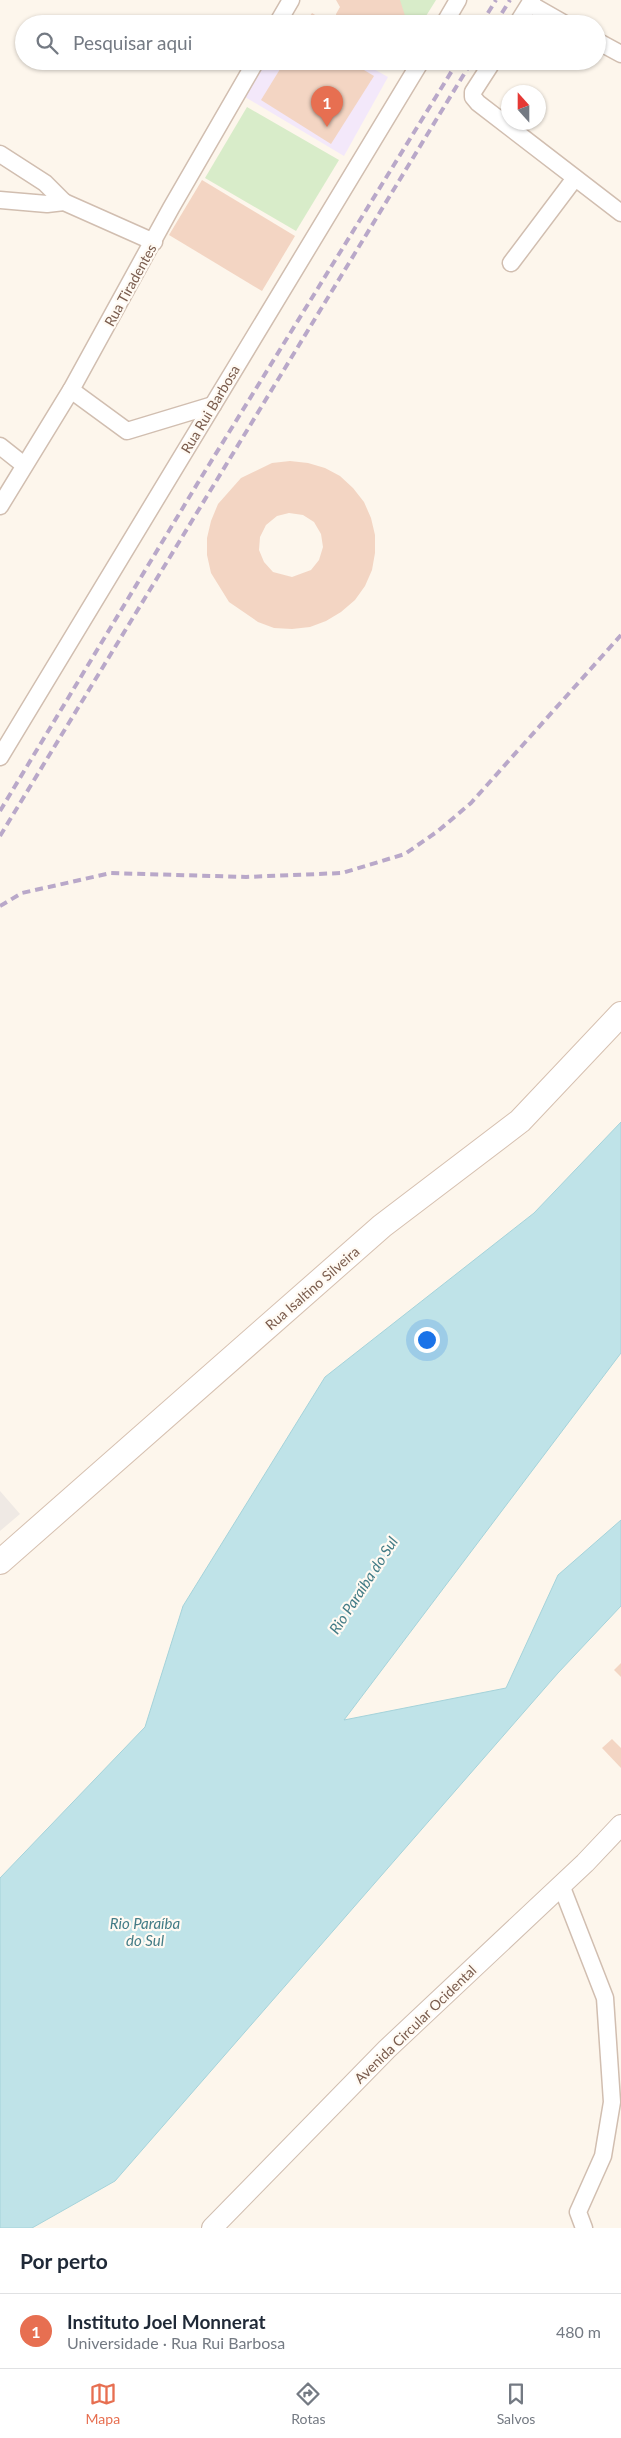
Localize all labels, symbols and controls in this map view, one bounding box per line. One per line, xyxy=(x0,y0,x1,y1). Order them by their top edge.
search box xyxy=(15,15,606,70)
icon: search xyxy=(33,29,61,57)
text: Pesquisar aqui xyxy=(73,31,192,54)
north arrow xyxy=(501,85,546,130)
pin: 1 xyxy=(311,86,343,127)
street label: Rua Tiradentes xyxy=(100,241,160,329)
street label: Rua Rui Barbosa xyxy=(177,362,243,456)
street label: Rua Isaltino Silveira xyxy=(262,1243,362,1333)
your location xyxy=(414,1327,440,1353)
water label: Rio Paraíba do Sul xyxy=(325,1533,401,1637)
water label: Rio Paraíba do Sul xyxy=(110,1914,181,1949)
street label: Avenida Circular Ocidental xyxy=(350,1961,480,2087)
text: Por perto xyxy=(20,2248,108,2273)
text: Instituto Joel Monnerat xyxy=(67,2310,266,2333)
text: 1 xyxy=(31,2322,41,2341)
text: 480 m xyxy=(556,2322,601,2341)
text: Universidade · Rua Rui Barbosa xyxy=(67,2333,285,2352)
tab: Mapa xyxy=(86,2380,120,2427)
tab: Rotas xyxy=(291,2380,325,2427)
tab: Salvos xyxy=(497,2380,535,2427)

